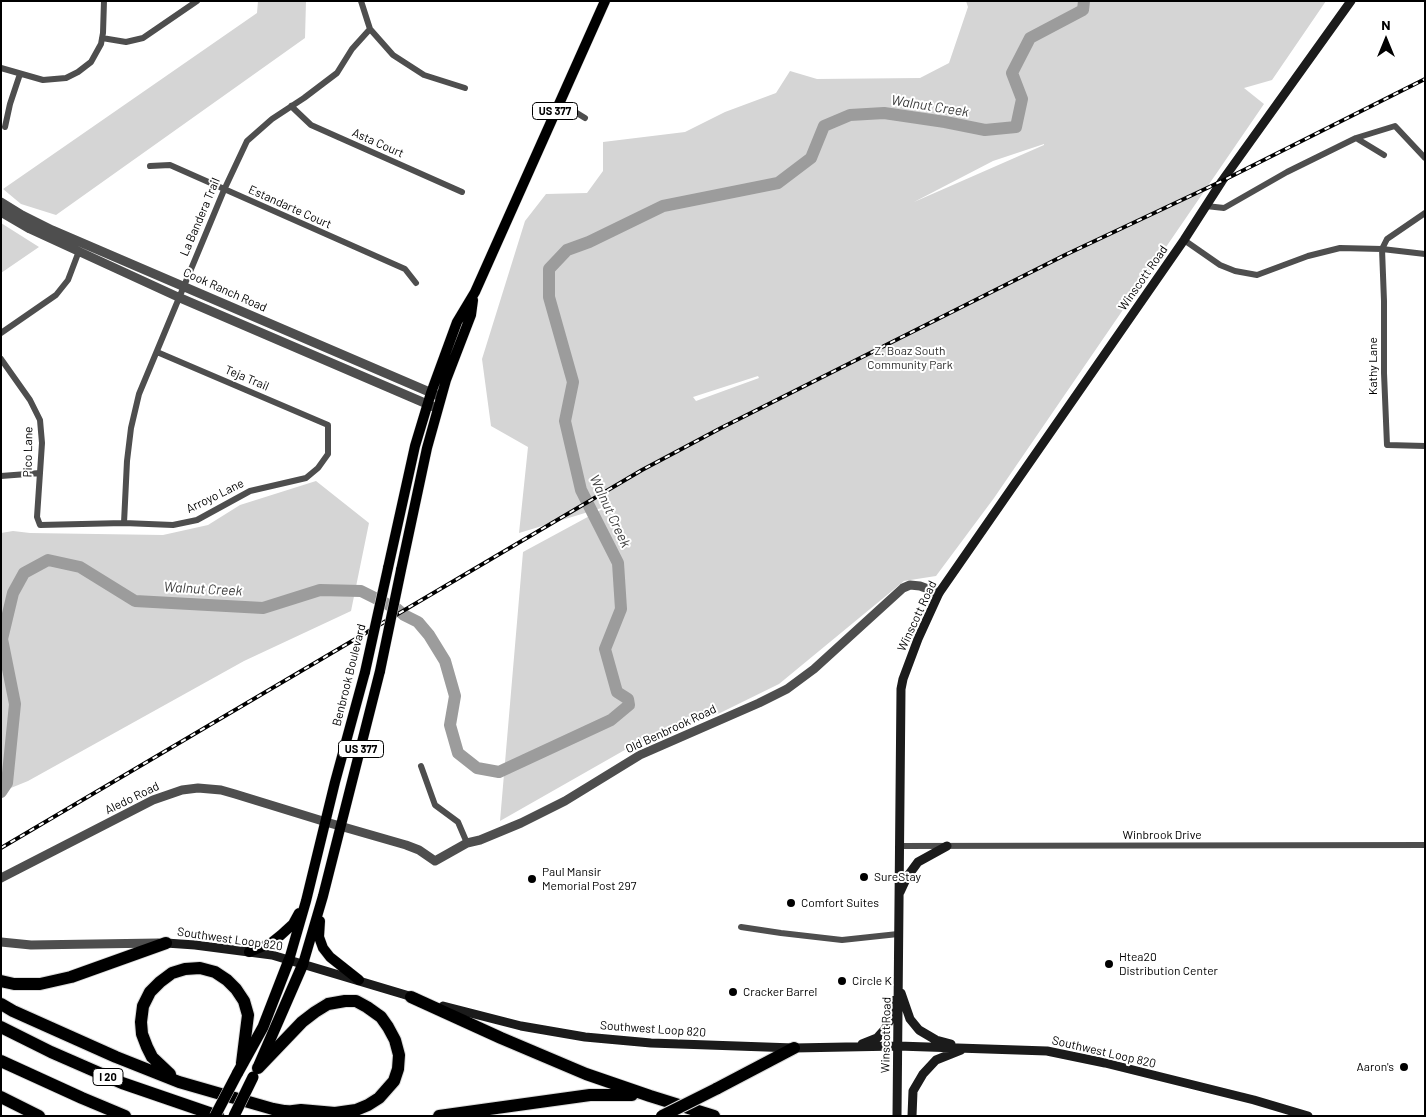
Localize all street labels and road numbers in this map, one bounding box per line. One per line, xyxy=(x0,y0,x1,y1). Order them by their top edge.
road number: US 377 xyxy=(532,102,578,120)
street label: Asta Court xyxy=(350,125,406,161)
street label: La Bandera Trail xyxy=(177,176,223,258)
street label: Estandarte Court xyxy=(246,182,334,232)
street label: Winscott Road xyxy=(1115,243,1171,313)
street label: Cook Ranch Road xyxy=(181,265,269,315)
street label: Kathy Lane xyxy=(1366,337,1380,395)
street label: Teja Trail xyxy=(223,362,271,394)
street label: Pico Lane xyxy=(20,426,36,478)
street label: Arroyo Lane xyxy=(184,476,246,516)
street label: Winscott Road xyxy=(894,578,940,654)
street label: Benbrook Boulevard xyxy=(329,622,369,728)
street label: Old Benbrook Road xyxy=(623,702,719,756)
road number: US 377 xyxy=(338,741,384,758)
street label: Aledo Road xyxy=(103,779,161,817)
street label: Winbrook Drive xyxy=(1122,828,1202,842)
street label: Southwest Loop 820 xyxy=(176,924,284,954)
street label: Winscott Road xyxy=(878,997,894,1073)
street label: Southwest Loop 820 xyxy=(599,1018,707,1040)
street label: Southwest Loop 820 xyxy=(1051,1033,1157,1071)
road number: I 20 xyxy=(93,1068,123,1086)

